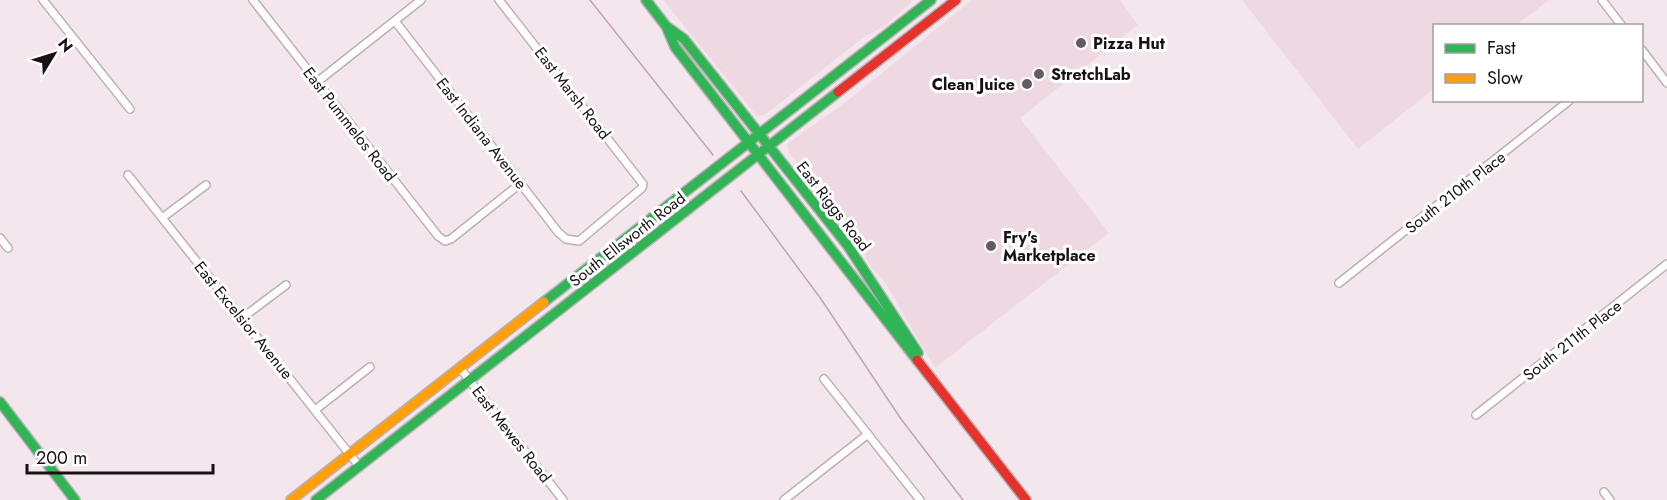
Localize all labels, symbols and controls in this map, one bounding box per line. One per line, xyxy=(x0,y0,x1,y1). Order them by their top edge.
north arrow xyxy=(24,24,84,84)
legend xyxy=(1433,24,1643,102)
place label: Pizza Hut xyxy=(1093,32,1166,55)
text: N xyxy=(52,33,78,57)
text: Fast xyxy=(1487,35,1516,61)
marker: Pizza Hut xyxy=(1074,36,1088,50)
street label: East Marsh Road xyxy=(529,42,616,144)
street label: East Pummelos Road xyxy=(298,62,402,186)
place label: StretchLab xyxy=(1051,63,1131,86)
text: Slow xyxy=(1487,65,1524,91)
marker: StretchLab xyxy=(1032,67,1046,81)
street label: East Indiana Avenue xyxy=(431,73,532,194)
place label: Clean Juice xyxy=(932,73,1015,96)
marker: Clean Juice xyxy=(1020,77,1034,91)
street label: South 210th Place xyxy=(1400,146,1510,239)
street label: East Riggs Road xyxy=(791,156,876,256)
street label: South Ellsworth Road xyxy=(564,187,690,292)
place label: Fry's Marketplace xyxy=(1003,226,1096,267)
marker: Fry's Marketplace xyxy=(984,239,998,253)
street label: East Excelsior Avenue xyxy=(189,256,298,384)
street label: South 211th Place xyxy=(1518,295,1626,386)
street label: East Mewes Road xyxy=(466,381,557,488)
scale bar xyxy=(27,437,213,475)
text: 200 m xyxy=(36,445,87,471)

